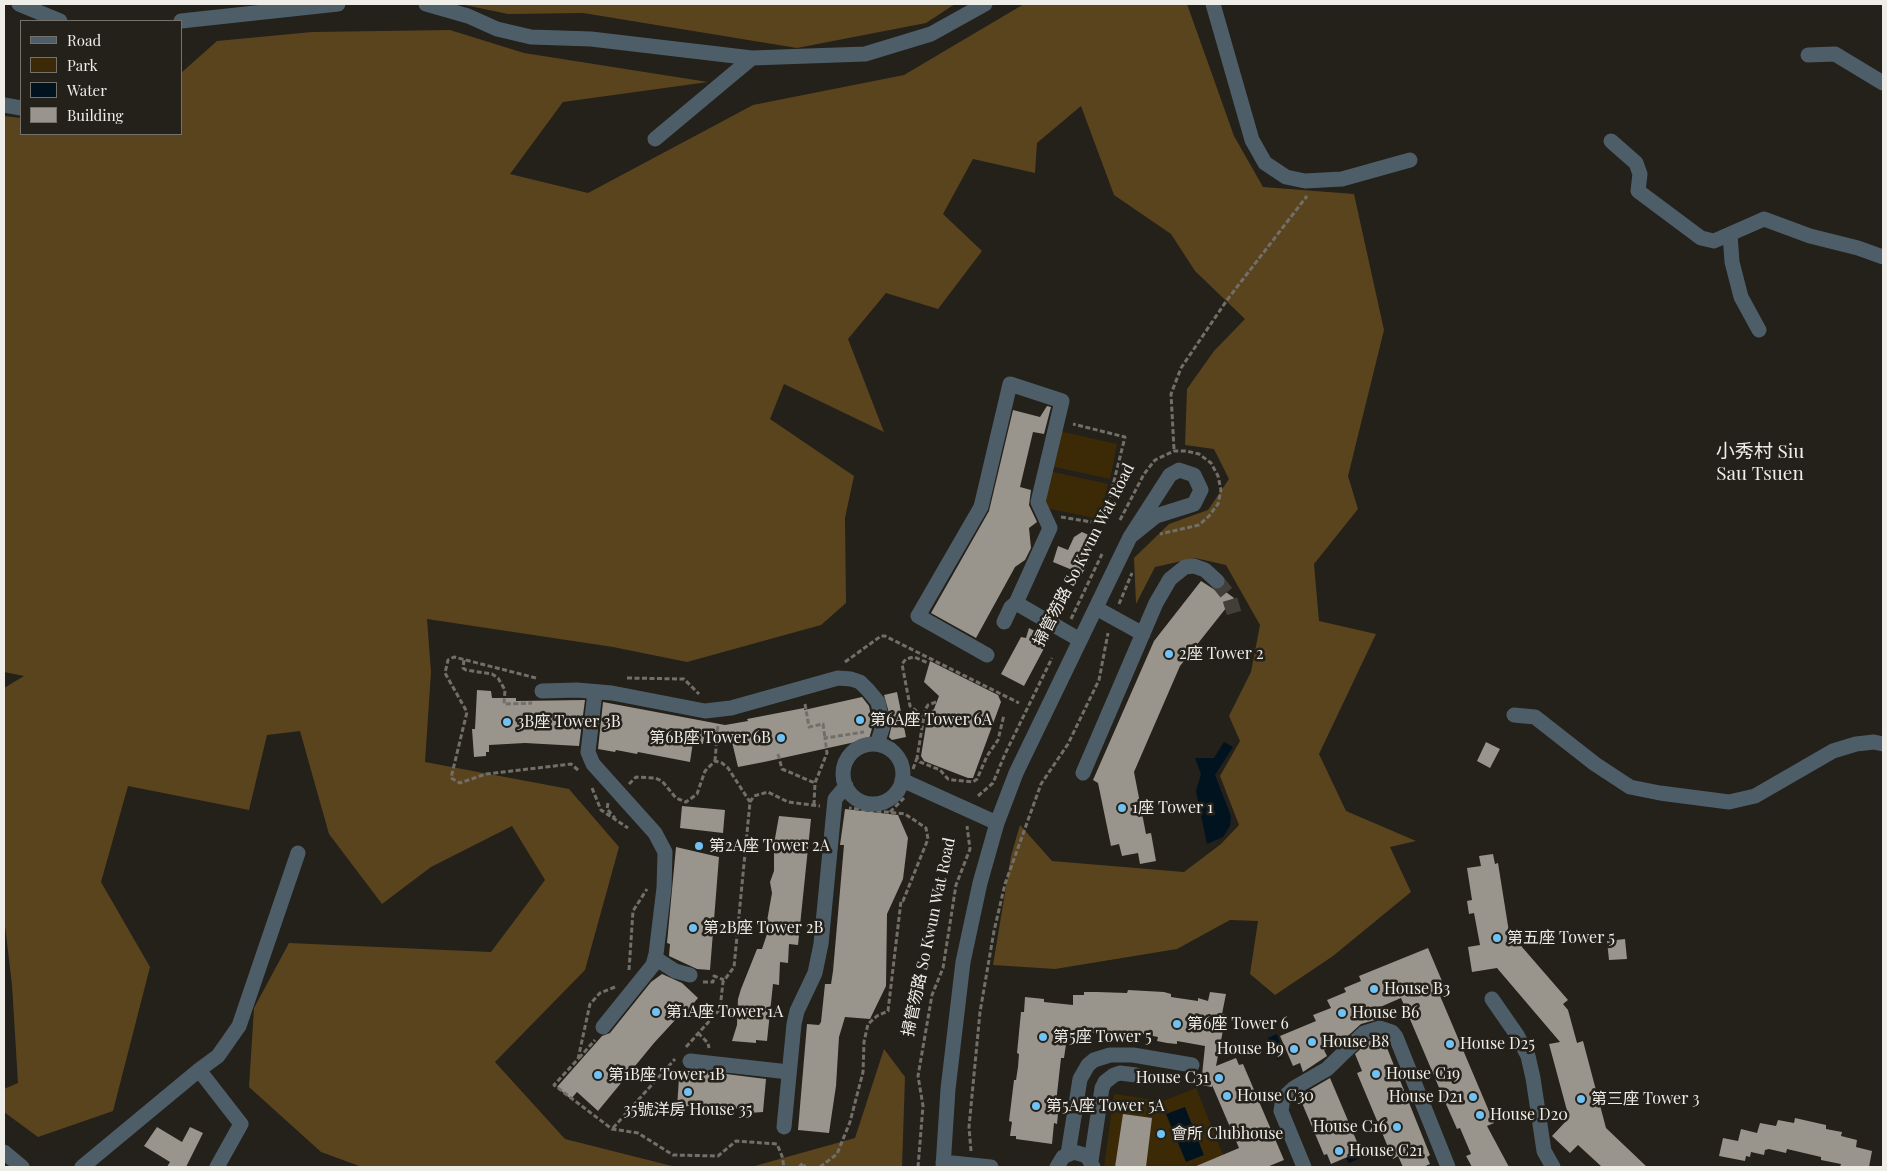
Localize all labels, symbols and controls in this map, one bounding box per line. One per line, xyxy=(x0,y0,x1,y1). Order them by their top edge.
legend xyxy=(20,20,182,135)
text: Road xyxy=(67,30,101,50)
text: Park xyxy=(67,55,98,75)
text: Water xyxy=(67,80,107,100)
text: Building xyxy=(67,105,123,125)
district label: 小秀村 Siu Sau Tsuen xyxy=(1711,441,1809,485)
street label: 掃管笏路 So Kwun Wat Road xyxy=(1029,460,1139,650)
place label: 2座 Tower 2 xyxy=(1179,644,1264,664)
marker: 2座 Tower 2 xyxy=(1163,648,1175,660)
place label: 第6A座 Tower 6A xyxy=(870,710,992,730)
place label: 3B座 Tower 3B xyxy=(517,712,621,732)
marker: 第6A座 Tower 6A xyxy=(854,714,866,726)
marker: 3B座 Tower 3B xyxy=(501,716,513,728)
place label: 第6B座 Tower 6B xyxy=(649,728,771,748)
marker: 第6B座 Tower 6B xyxy=(775,732,787,744)
place label: 1座 Tower 1 xyxy=(1132,798,1213,818)
marker: 1座 Tower 1 xyxy=(1116,802,1128,814)
place label: 第2A座 Tower 2A xyxy=(709,836,830,856)
street label: 掃管笏路 So Kwun Wat Road xyxy=(899,836,959,1038)
marker: 第2A座 Tower 2A xyxy=(693,840,705,852)
place label: 第2B座 Tower 2B xyxy=(703,918,824,938)
marker: 第2B座 Tower 2B xyxy=(687,922,699,934)
place label: 第五座 Tower 5 xyxy=(1507,928,1615,948)
marker: 第五座 Tower 5 xyxy=(1491,932,1503,944)
place label: House B3 xyxy=(1384,979,1450,999)
marker: House B3 xyxy=(1368,983,1380,995)
place label: 第1A座 Tower 1A xyxy=(666,1002,783,1022)
place label: House B6 xyxy=(1352,1003,1419,1023)
marker: 第1A座 Tower 1A xyxy=(650,1006,662,1018)
marker: House B6 xyxy=(1336,1007,1348,1019)
place label: 第6座 Tower 6 xyxy=(1187,1014,1289,1034)
marker: 第6座 Tower 6 xyxy=(1171,1018,1183,1030)
place label: 第5座 Tower 5 xyxy=(1053,1027,1152,1047)
marker: 第5座 Tower 5 xyxy=(1037,1031,1049,1043)
place label: House B8 xyxy=(1322,1032,1389,1052)
place label: House D25 xyxy=(1460,1034,1535,1054)
marker: House B8 xyxy=(1306,1036,1318,1048)
marker: House D25 xyxy=(1444,1038,1456,1050)
place label: House B9 xyxy=(1217,1039,1284,1059)
marker: House B9 xyxy=(1288,1043,1300,1055)
place label: House C19 xyxy=(1386,1064,1460,1084)
place label: 第1B座 Tower 1B xyxy=(608,1065,725,1085)
place label: House C31 xyxy=(1136,1068,1209,1088)
marker: House C19 xyxy=(1370,1068,1382,1080)
marker: 第1B座 Tower 1B xyxy=(592,1069,604,1081)
marker: House C31 xyxy=(1213,1072,1225,1084)
marker: 35號洋房 House 35 xyxy=(682,1086,694,1098)
place label: House C30 xyxy=(1237,1086,1314,1106)
place label: House D21 xyxy=(1389,1087,1463,1107)
place label: 第三座 Tower 3 xyxy=(1591,1089,1699,1109)
marker: House C30 xyxy=(1221,1090,1233,1102)
marker: House D21 xyxy=(1467,1091,1479,1103)
marker: 第三座 Tower 3 xyxy=(1575,1093,1587,1105)
place label: 第5A座 Tower 5A xyxy=(1046,1096,1165,1116)
place label: 35號洋房 House 35 xyxy=(624,1100,752,1120)
marker: 第5A座 Tower 5A xyxy=(1030,1100,1042,1112)
place label: House D20 xyxy=(1490,1105,1568,1125)
marker: House D20 xyxy=(1474,1109,1486,1121)
place label: House C16 xyxy=(1313,1117,1387,1137)
marker: House C16 xyxy=(1391,1121,1403,1133)
place label: 會所 Clubhouse xyxy=(1171,1124,1283,1144)
marker: 會所 Clubhouse xyxy=(1155,1128,1167,1140)
place label: House C21 xyxy=(1349,1141,1423,1161)
marker: House C21 xyxy=(1333,1145,1345,1157)

